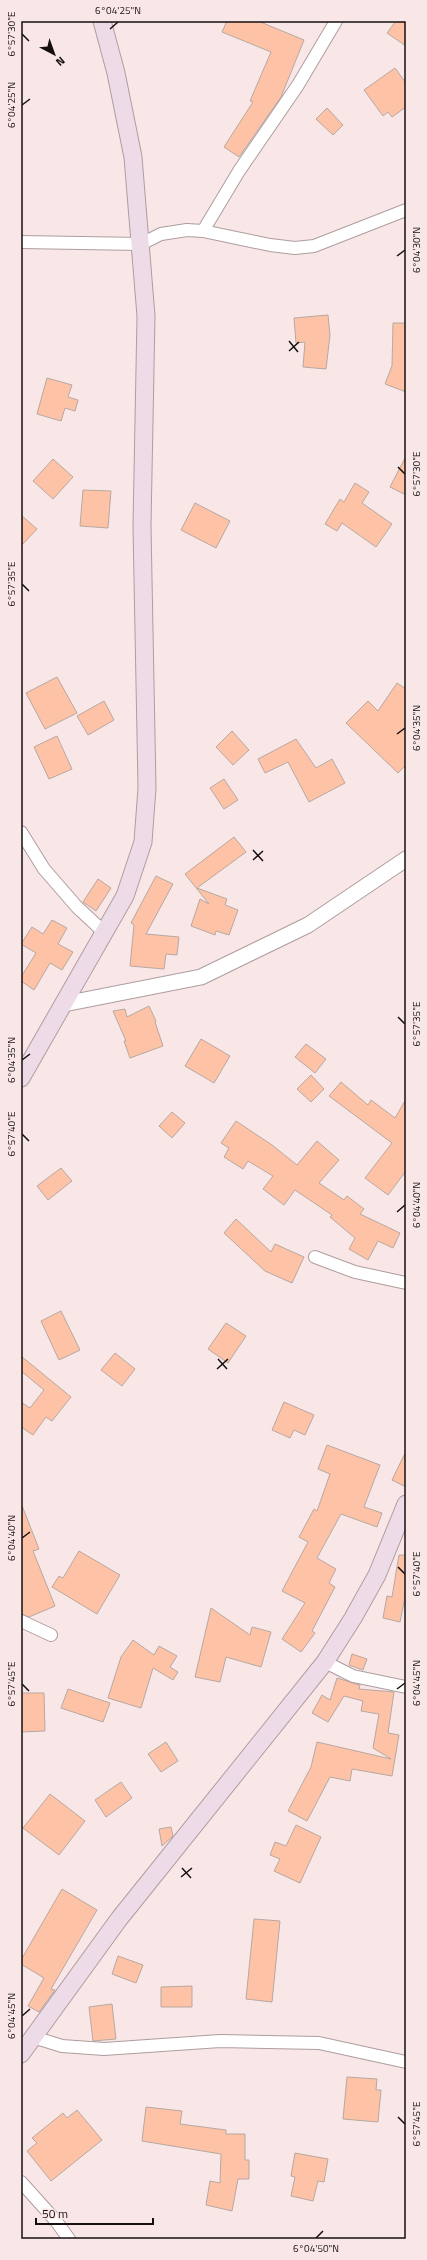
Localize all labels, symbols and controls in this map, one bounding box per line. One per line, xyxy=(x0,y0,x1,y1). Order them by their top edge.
text: 6°04'25"N xyxy=(95,3,141,18)
text: 6°57'30"E xyxy=(4,11,19,56)
north arrow xyxy=(34,34,74,74)
text: N xyxy=(52,53,69,70)
text: 6°04'25"N xyxy=(4,82,19,128)
text: 6°04'30"N xyxy=(409,227,424,273)
text: 6°57'30"E xyxy=(409,451,424,496)
text: 6°57'35"E xyxy=(4,561,19,606)
text: 6°04'35"N xyxy=(409,705,424,751)
text: 6°57'35"E xyxy=(409,1001,424,1046)
text: 6°04'35"N xyxy=(4,1037,19,1083)
text: 6°57'40"E xyxy=(4,1111,19,1156)
text: 6°04'40"N xyxy=(409,1182,424,1228)
text: 6°04'40"N xyxy=(4,1515,19,1561)
text: 6°57'40"E xyxy=(409,1551,424,1596)
text: 6°04'45"N xyxy=(409,1660,424,1706)
text: 6°57'45"E xyxy=(4,1661,19,1706)
text: 6°04'45"N xyxy=(4,1993,19,2039)
text: 6°57'45"E xyxy=(409,2101,424,2146)
scale bar xyxy=(36,2200,153,2226)
text: 50 m xyxy=(42,2204,68,2223)
text: 6°04'50"N xyxy=(293,2241,339,2256)

